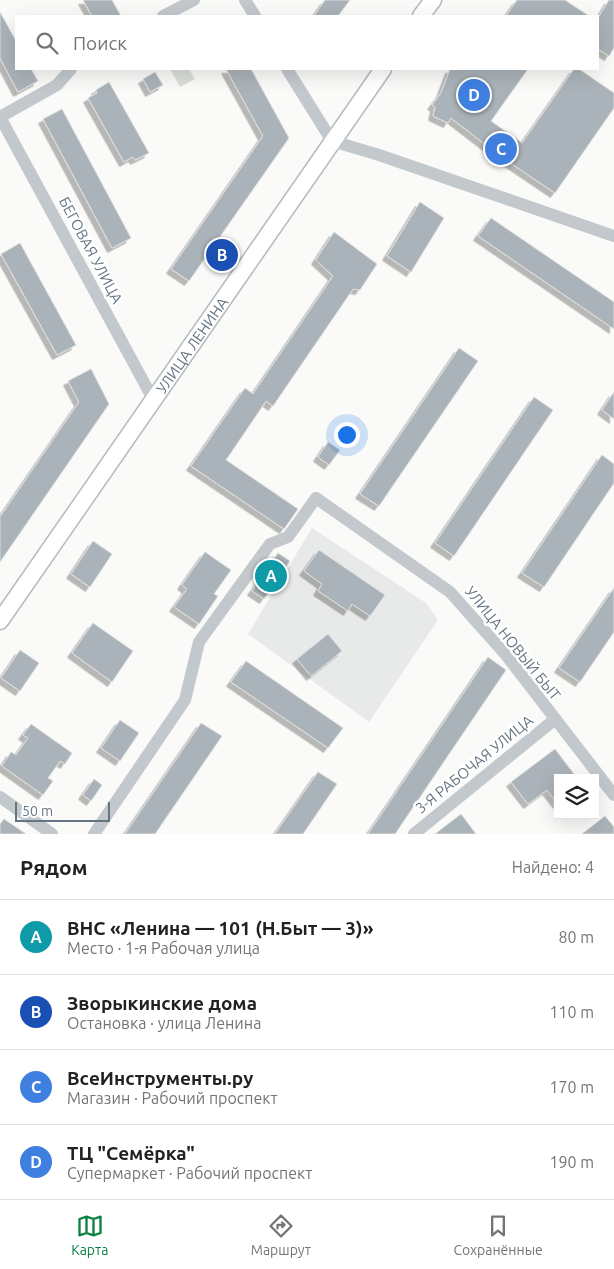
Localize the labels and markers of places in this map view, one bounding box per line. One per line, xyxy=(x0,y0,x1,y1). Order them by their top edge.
pin: D xyxy=(458,76,490,114)
pin: C xyxy=(485,130,517,168)
pin: B xyxy=(206,236,238,274)
pin: A xyxy=(255,557,287,595)

